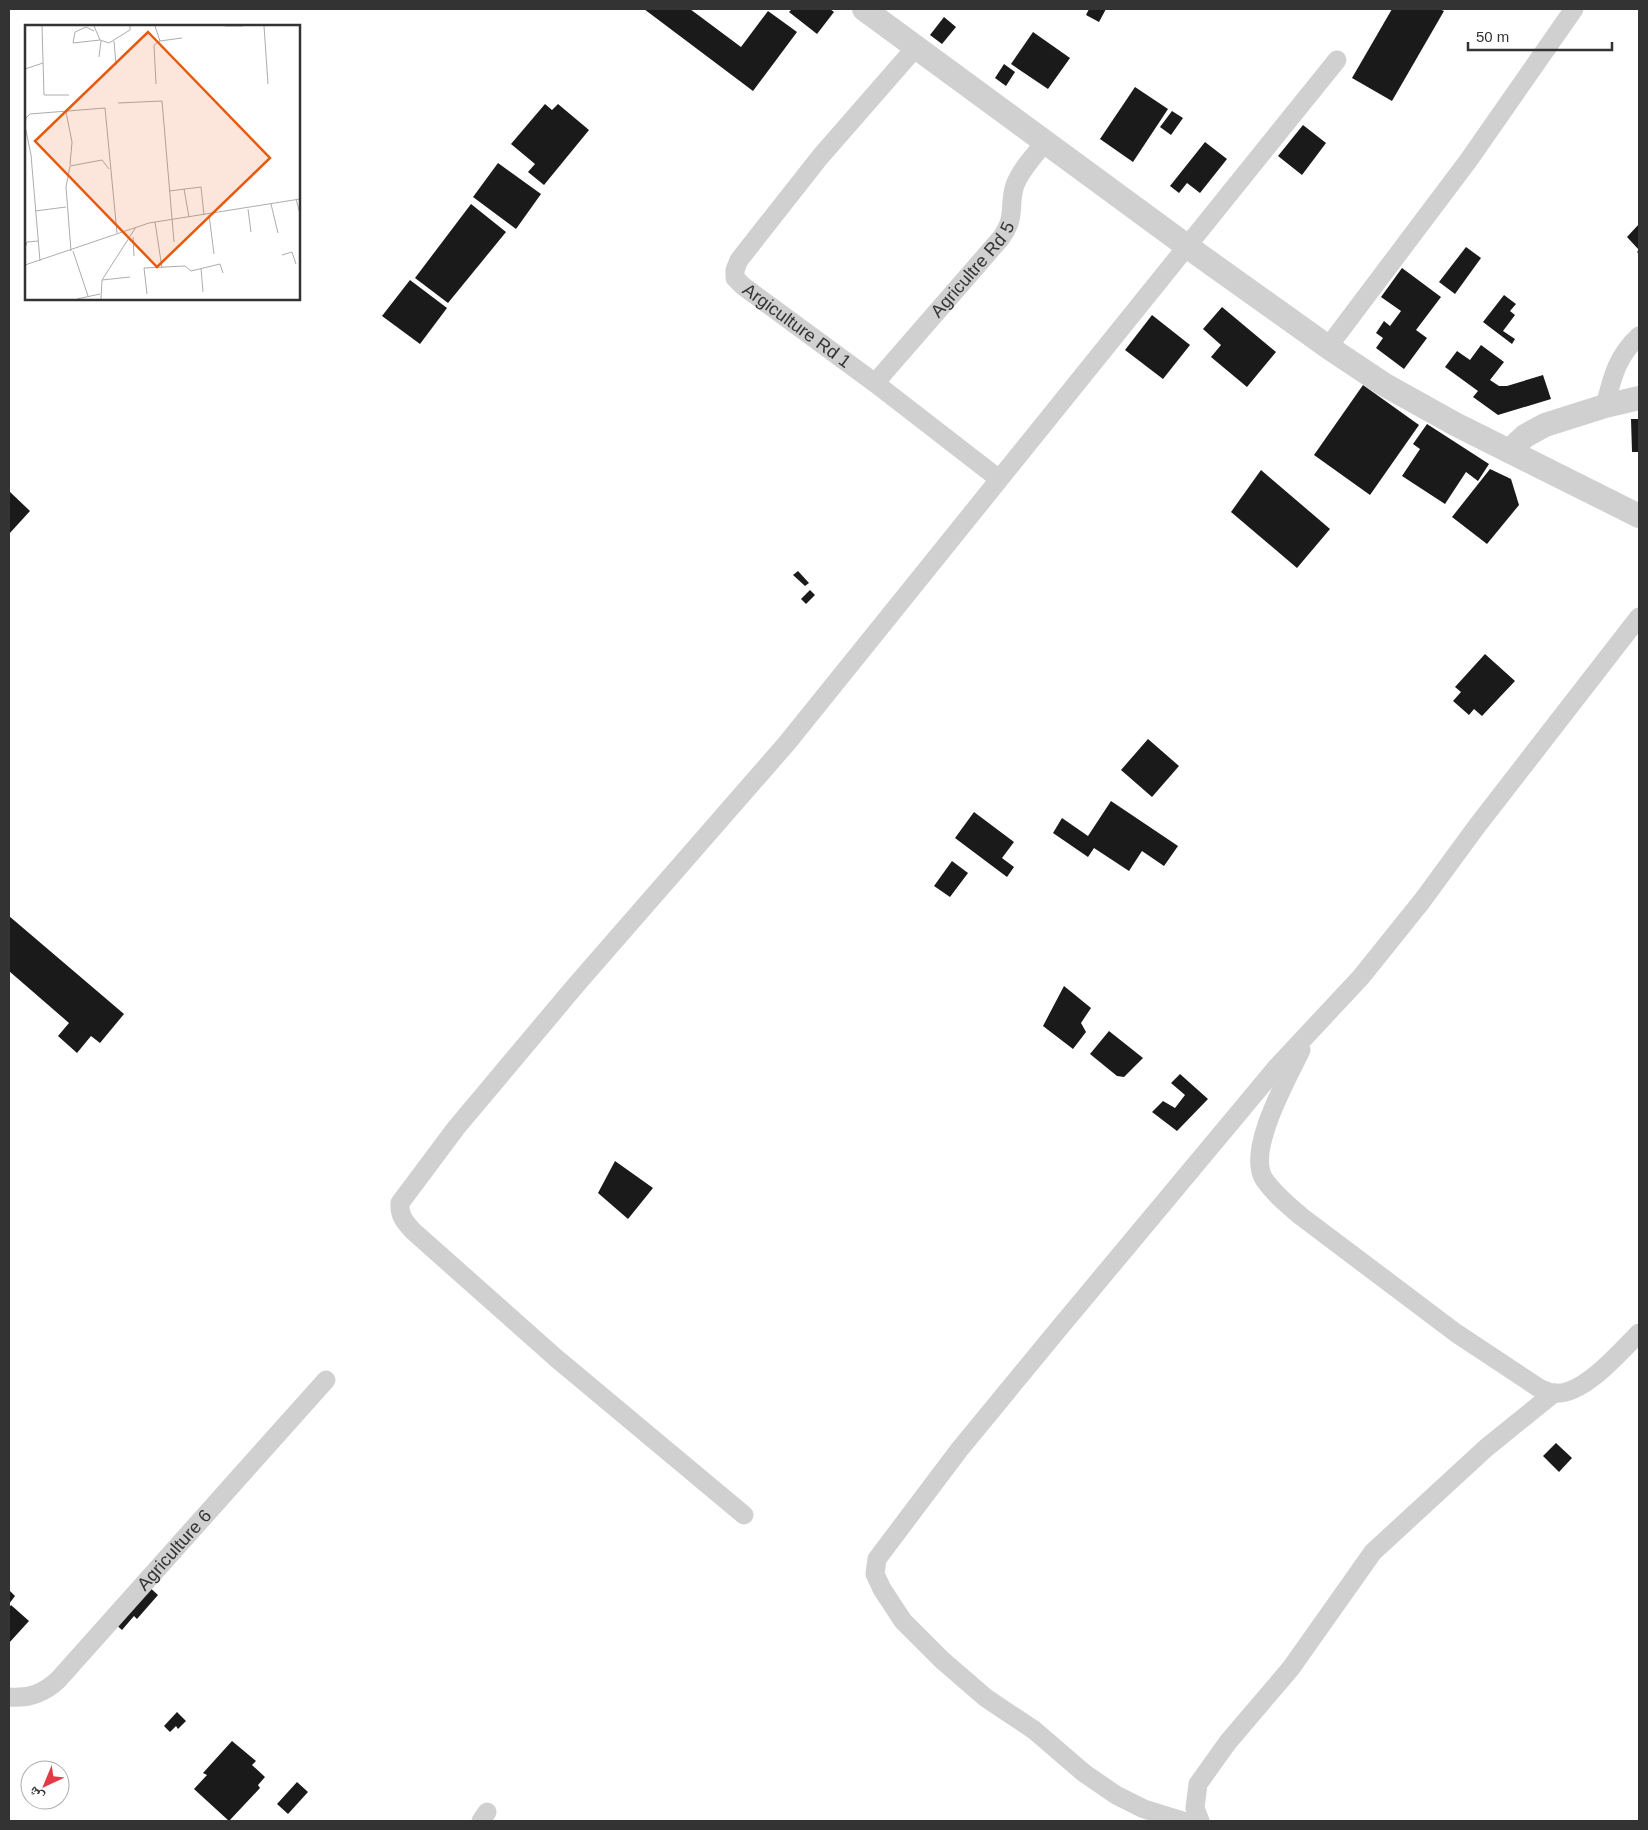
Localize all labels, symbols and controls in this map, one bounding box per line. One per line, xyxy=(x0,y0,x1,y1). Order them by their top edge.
scale bar xyxy=(1468,20,1612,52)
inset map xyxy=(25,25,300,300)
text: 50 m xyxy=(1476,28,1509,45)
street label: Agricultre Rd 5 xyxy=(927,218,1019,321)
street label: Argiculture Rd 1 xyxy=(739,279,855,372)
street label: Agriculture 6 xyxy=(133,1506,215,1594)
north arrow xyxy=(20,1760,70,1810)
text: ش xyxy=(25,1783,48,1805)

